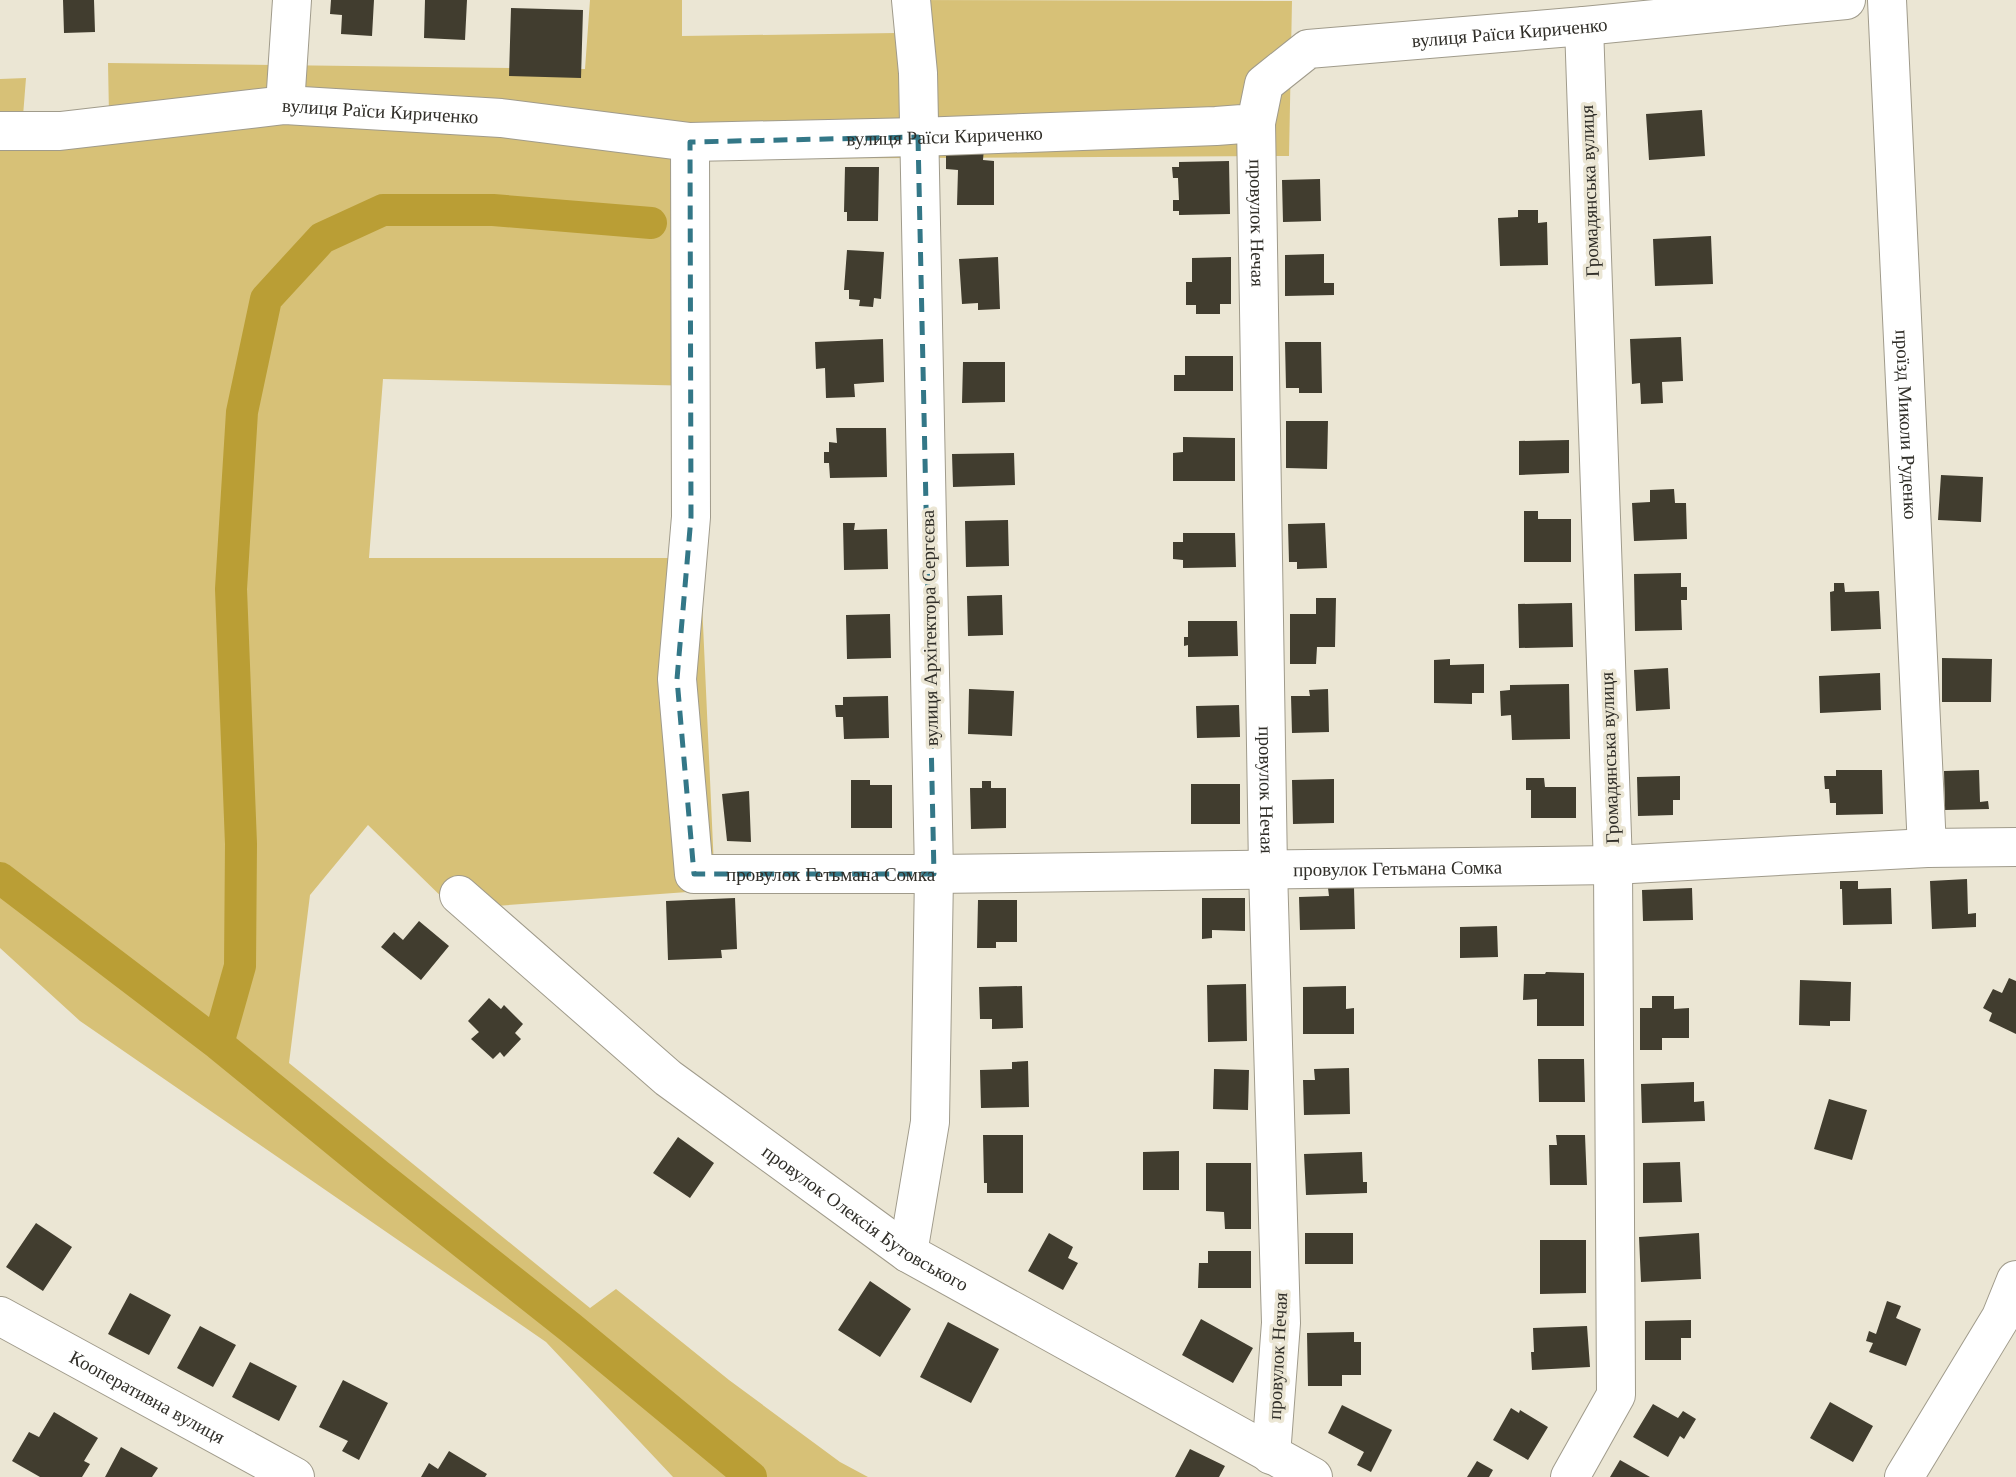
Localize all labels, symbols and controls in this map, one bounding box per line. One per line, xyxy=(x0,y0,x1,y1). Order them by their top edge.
street label: вулиця Раїси Кириченко xyxy=(1411,14,1608,51)
street label: вулиця Раїси Кириченко xyxy=(282,95,479,128)
street label: Громадянська вулиця xyxy=(1576,104,1603,277)
street label: вулиця Раїси Кириченко xyxy=(846,122,1043,150)
street label: провулок Нечая xyxy=(1246,159,1269,287)
street label: проїзд Миколи Руденко xyxy=(1892,329,1921,520)
street label: вулиця Архітектора Сергєєва xyxy=(917,509,942,746)
street label: Громадянська вулиця xyxy=(1596,671,1623,844)
street label: провулок Нечая xyxy=(1255,726,1278,854)
street label: провулок Гетьмана Сомка xyxy=(1293,856,1503,880)
street label: провулок Гетьмана Сомка xyxy=(726,864,936,885)
street label: провулок Олексія Бутовського xyxy=(758,1140,972,1295)
street label: провулок Нечая xyxy=(1264,1292,1291,1420)
street label: Кооперативна вулиця xyxy=(66,1346,228,1448)

